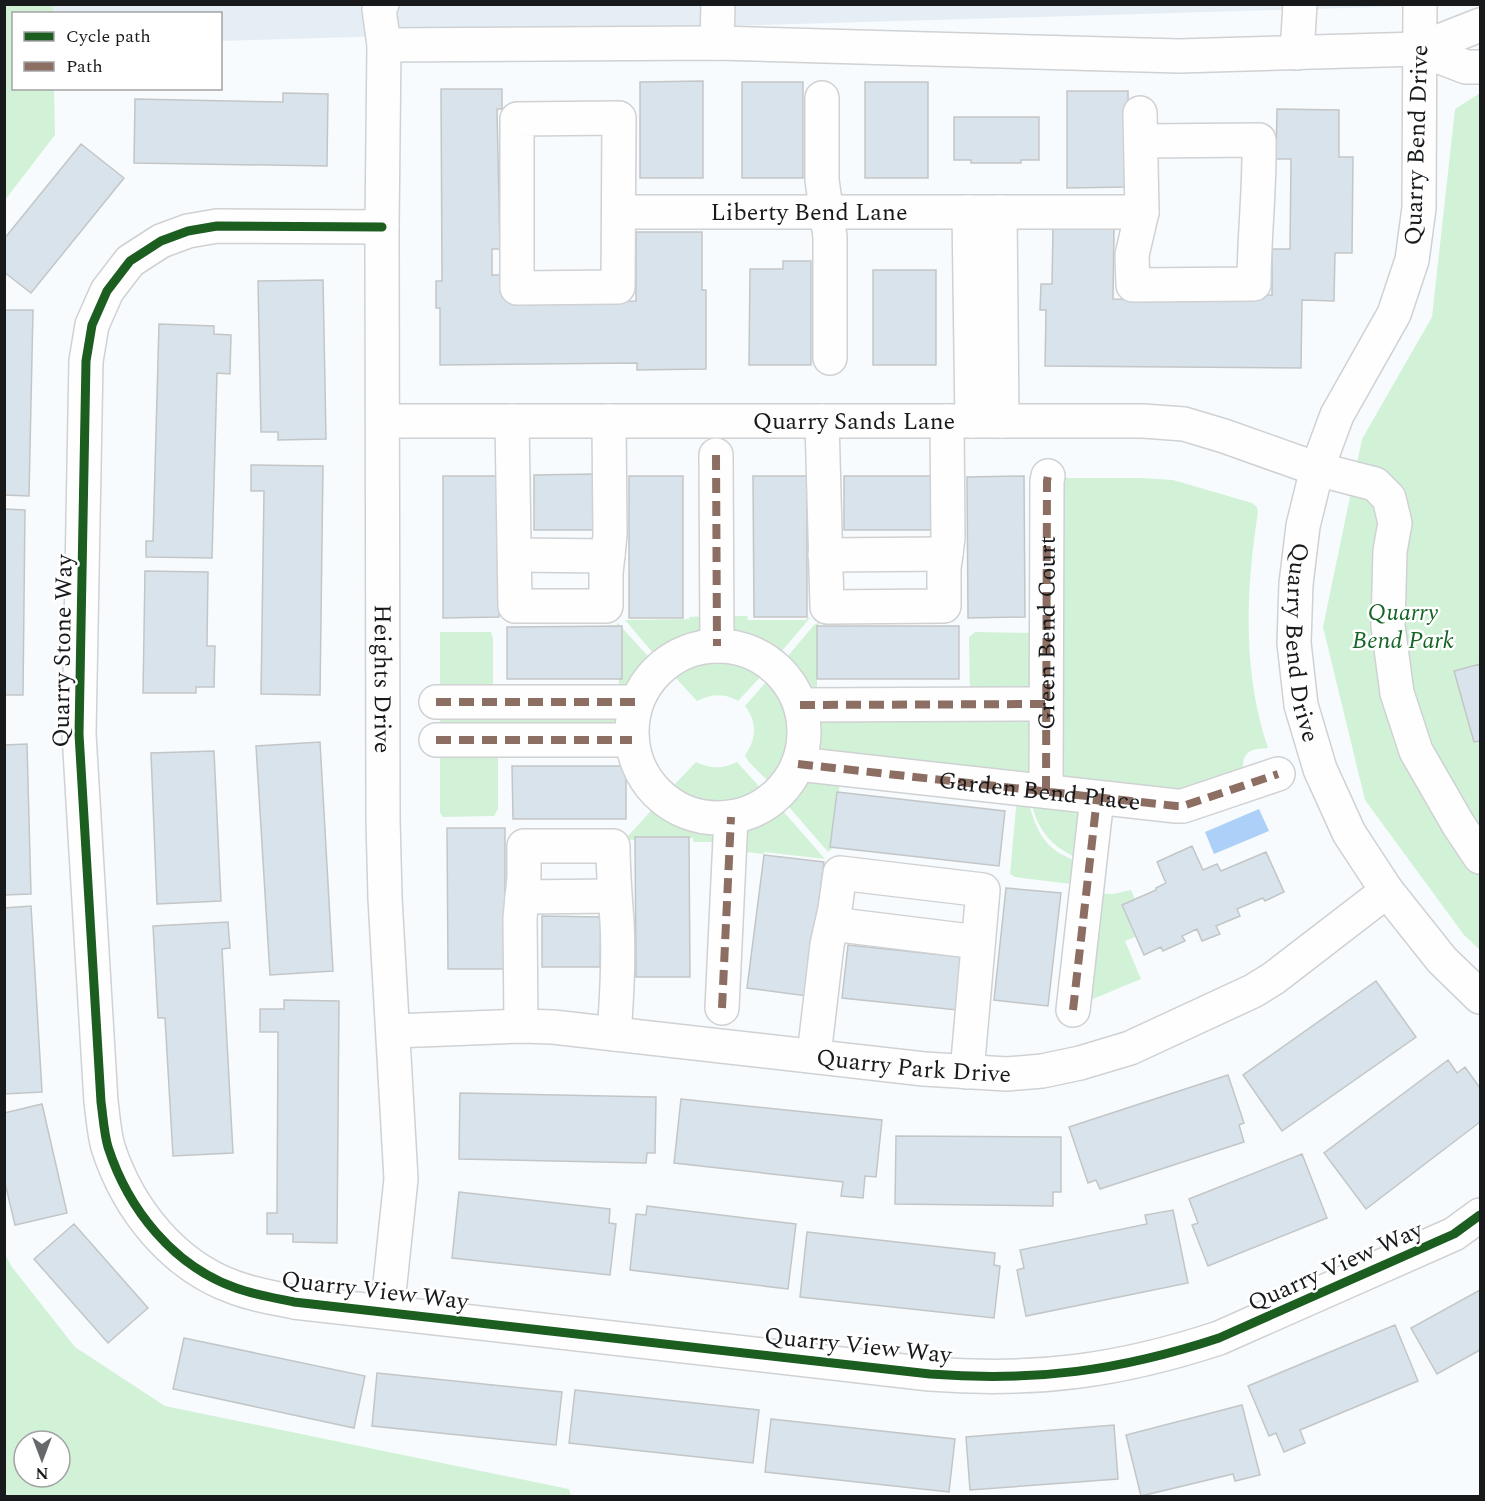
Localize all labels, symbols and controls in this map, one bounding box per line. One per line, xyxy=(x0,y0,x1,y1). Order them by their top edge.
legend xyxy=(12,12,222,90)
text: Cycle path xyxy=(66,23,151,50)
street label: Quarry Bend Drive xyxy=(1396,44,1438,246)
text: Path xyxy=(66,53,103,80)
street label: Liberty Bend Lane xyxy=(710,195,908,231)
street label: Quarry Sands Lane xyxy=(753,404,955,440)
street label: Green Bend Court xyxy=(1029,536,1066,730)
street label: Quarry Bend Drive xyxy=(1275,540,1328,747)
street label: Quarry Stone Way xyxy=(43,553,83,748)
park label: Quarry Bend Park xyxy=(1352,595,1454,659)
street label: Heights Drive xyxy=(364,604,400,753)
street label: Garden Bend Place xyxy=(937,763,1142,821)
street label: Quarry Park Drive xyxy=(814,1040,1012,1093)
street label: Quarry View Way xyxy=(1242,1212,1430,1322)
street label: Quarry View Way xyxy=(279,1262,472,1321)
street label: Quarry View Way xyxy=(762,1318,955,1374)
north arrow xyxy=(12,1429,72,1489)
text: N xyxy=(35,1461,49,1485)

